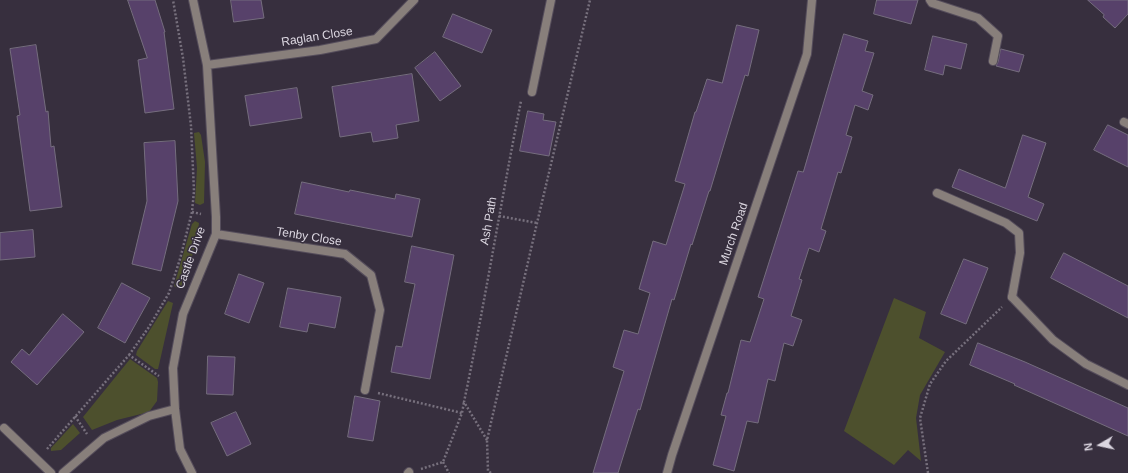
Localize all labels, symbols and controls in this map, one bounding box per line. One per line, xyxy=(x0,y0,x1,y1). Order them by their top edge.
street label: Raglan Close xyxy=(280,24,354,50)
street label: Ash Path xyxy=(478,196,500,246)
street label: Murch Road xyxy=(717,201,751,267)
street label: Castle Drive xyxy=(173,225,209,291)
street label: Tenby Close xyxy=(275,225,343,249)
north arrow xyxy=(1080,425,1120,465)
text: N xyxy=(1082,442,1095,452)

